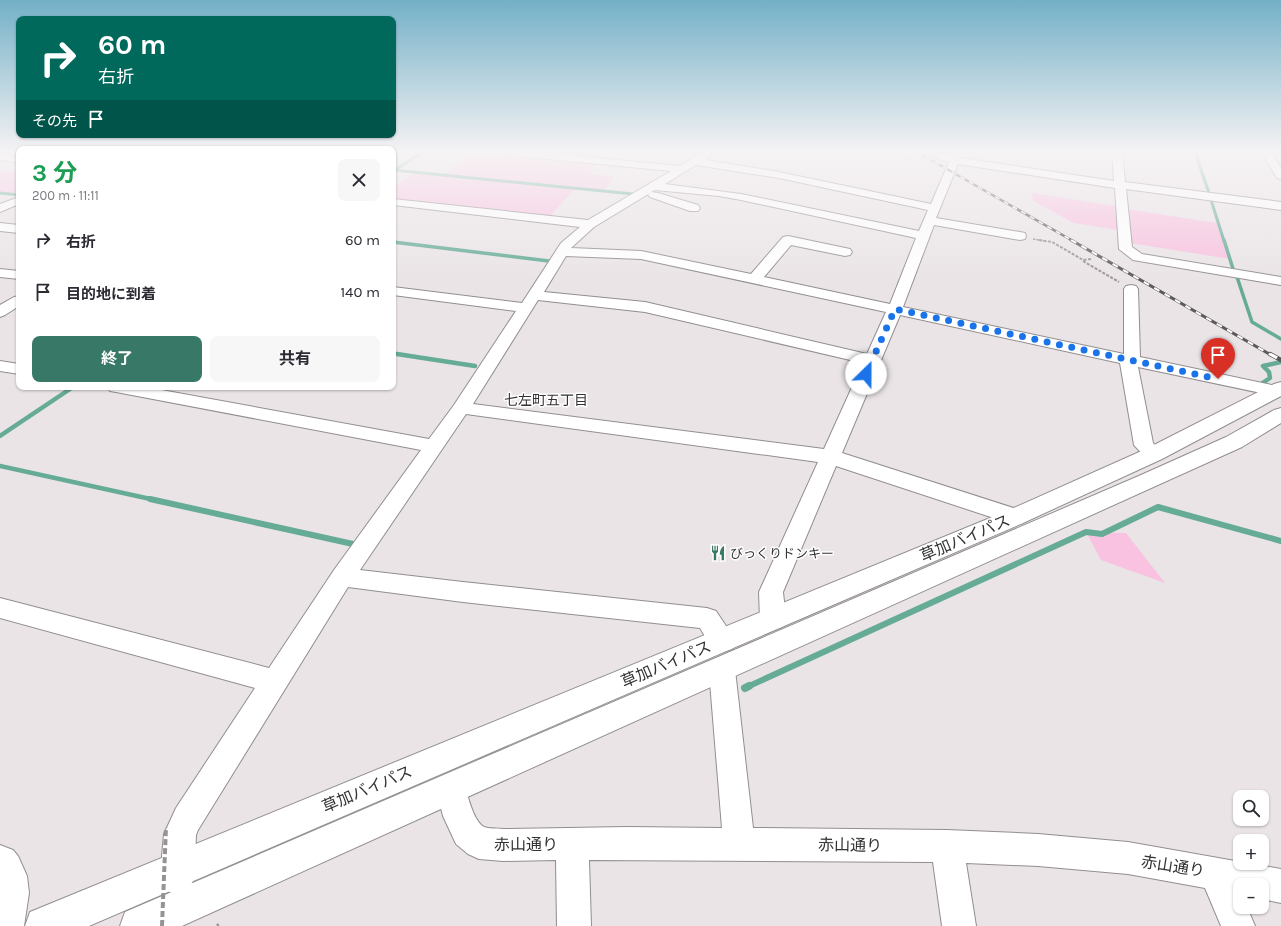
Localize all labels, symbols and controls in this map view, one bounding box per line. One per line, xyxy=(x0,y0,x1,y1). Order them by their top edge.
text: 60 m xyxy=(98,28,166,61)
icon: right xyxy=(32,32,84,84)
text: 右折 xyxy=(98,66,134,88)
icon: arrive xyxy=(85,108,107,130)
text: その先 xyxy=(32,112,77,130)
text: 3 分 xyxy=(32,159,77,187)
button: close xyxy=(338,159,380,201)
text: 200 m · 11:11 xyxy=(32,188,99,203)
icon: right xyxy=(32,229,54,251)
text: 60 m xyxy=(345,231,380,249)
text: 右折 xyxy=(66,233,96,251)
icon: arrive xyxy=(32,281,54,303)
text: 140 m xyxy=(340,283,380,301)
text: 目的地に到着 xyxy=(66,285,156,303)
button: 終了 xyxy=(32,336,202,382)
button: 共有 xyxy=(210,336,380,382)
pin xyxy=(1201,338,1235,379)
icon: arrive xyxy=(1207,344,1229,366)
position arrow xyxy=(845,353,887,395)
district label: 七左町五丁目 xyxy=(504,392,588,409)
street label: 草加バイパス xyxy=(917,511,1013,565)
restaurant icon: びっくりドンキー xyxy=(709,544,727,562)
place label: びっくりドンキー xyxy=(730,546,834,561)
street label: 草加バイパス xyxy=(618,637,714,691)
street label: 草加バイパス xyxy=(319,762,415,816)
map controls xyxy=(1233,790,1269,914)
button: search xyxy=(1233,790,1269,826)
button: + xyxy=(1233,834,1269,870)
street label: 赤山通り xyxy=(494,835,558,854)
street label: 赤山通り xyxy=(818,835,882,855)
street label: 赤山通り xyxy=(1140,852,1206,880)
button: − xyxy=(1233,878,1269,914)

